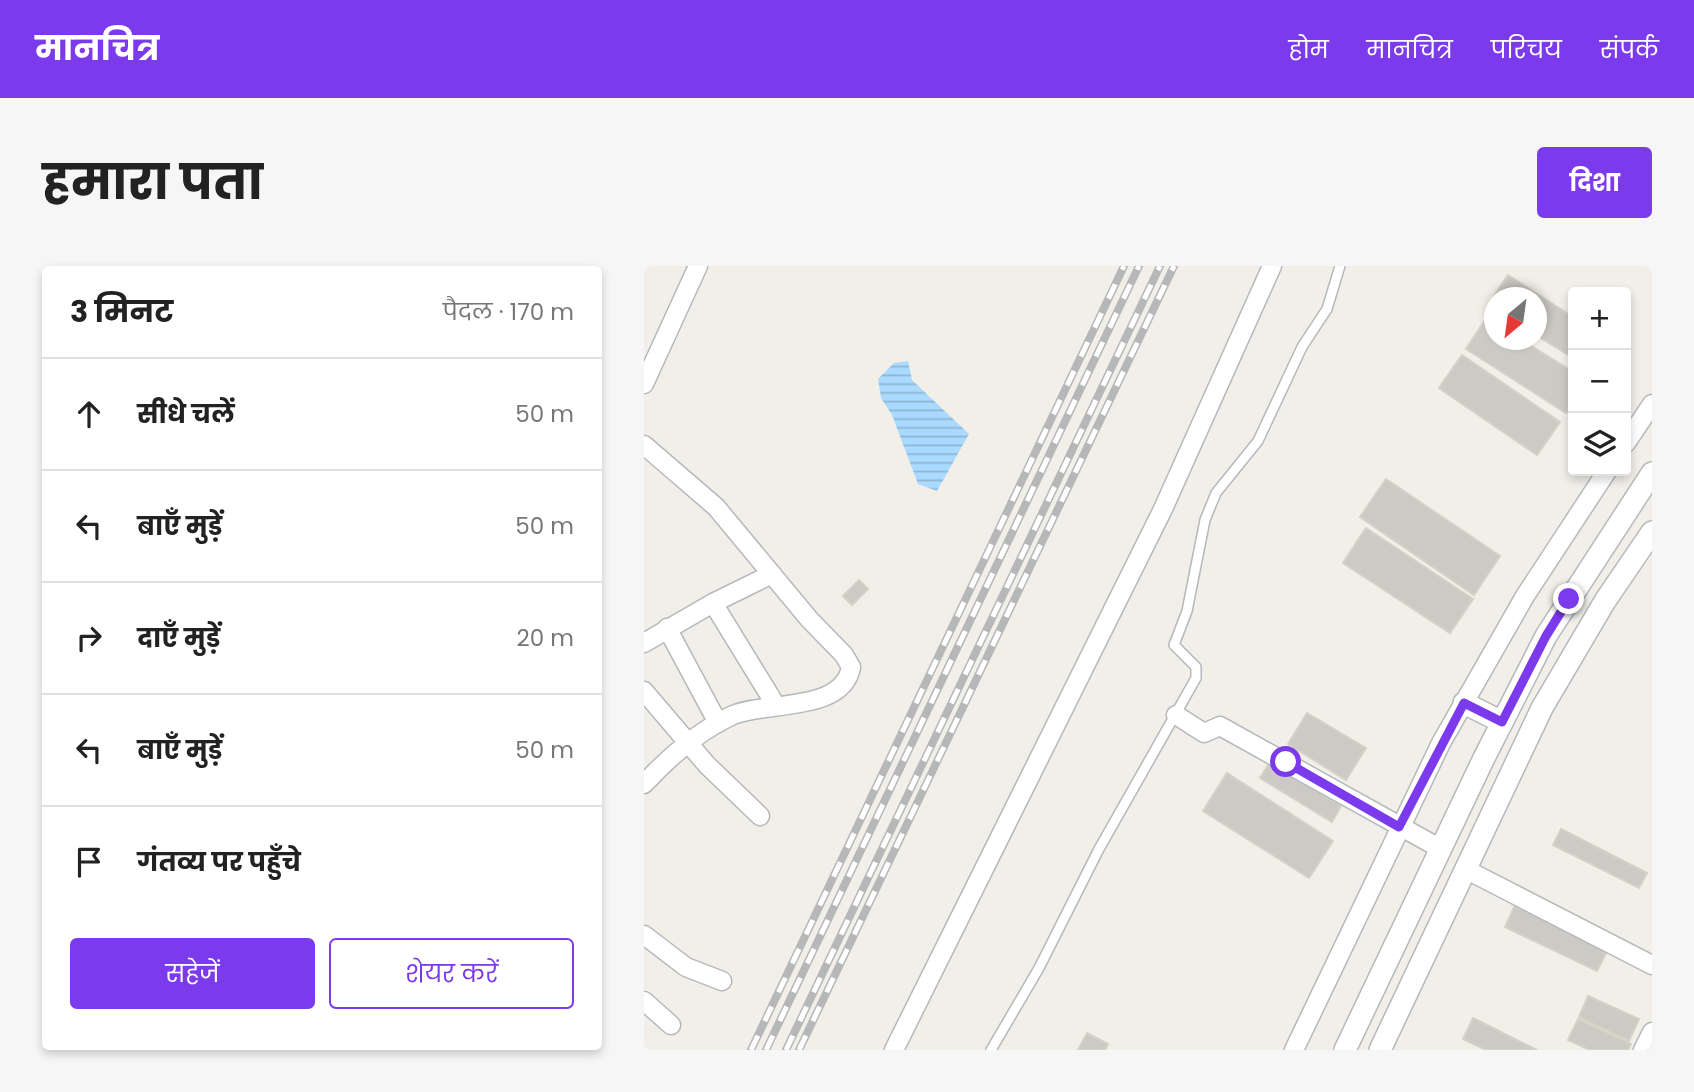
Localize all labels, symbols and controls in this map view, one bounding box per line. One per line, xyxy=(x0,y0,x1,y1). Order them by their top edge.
text: मानचित्र xyxy=(35,25,159,72)
text: होम xyxy=(1289,33,1329,66)
text: मानचित्र xyxy=(1367,33,1453,66)
text: परिचय xyxy=(1491,33,1562,66)
text: संपर्क xyxy=(1600,33,1659,66)
button: दिशा xyxy=(1537,147,1652,218)
text: हमारा पता xyxy=(42,148,263,216)
north arrow xyxy=(1484,287,1547,350)
map controls xyxy=(1568,287,1631,476)
button: + xyxy=(1568,287,1631,350)
text: 3 मिनट xyxy=(70,290,173,333)
text: पैदल · 170 m xyxy=(443,296,574,328)
button: − xyxy=(1568,350,1631,413)
icon: ahead xyxy=(70,395,108,433)
text: सीधे चलें xyxy=(137,396,235,432)
text: 50 m xyxy=(515,398,574,430)
button: layers xyxy=(1568,413,1631,476)
icon: left xyxy=(70,507,108,545)
text: बाएँ मुड़ें xyxy=(137,508,222,544)
text: 50 m xyxy=(515,510,574,542)
route end xyxy=(1553,583,1584,614)
icon: right xyxy=(70,619,108,657)
text: दाएँ मुड़ें xyxy=(137,620,220,656)
text: 20 m xyxy=(516,622,574,654)
icon: left xyxy=(70,731,108,769)
text: बाएँ मुड़ें xyxy=(137,732,222,768)
text: 50 m xyxy=(515,734,574,766)
route start xyxy=(1270,746,1301,777)
icon: arrive xyxy=(70,843,108,881)
text: गंतव्य पर पहुँचे xyxy=(137,844,301,880)
button: सहेजें xyxy=(70,938,315,1009)
button: शेयर करें xyxy=(329,938,574,1009)

